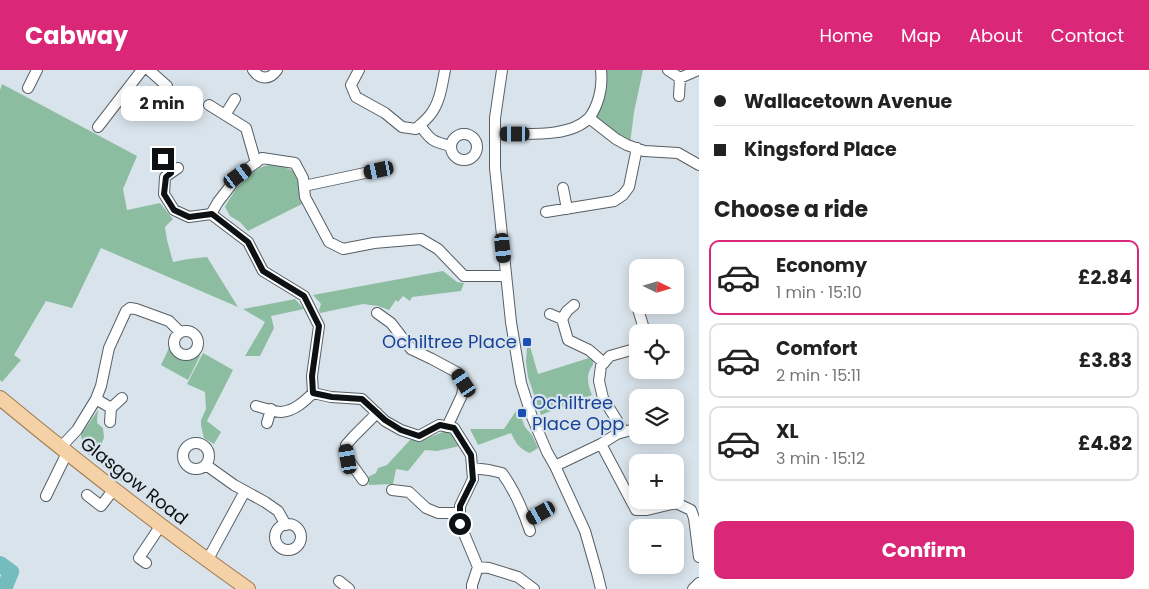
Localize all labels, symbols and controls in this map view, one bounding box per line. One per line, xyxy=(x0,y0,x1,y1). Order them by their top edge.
text: Cabway xyxy=(25,19,128,52)
text: Home xyxy=(819,23,873,48)
text: Map xyxy=(901,23,941,48)
text: About xyxy=(969,23,1023,48)
text: Contact xyxy=(1051,23,1124,48)
callout: 2 min xyxy=(122,87,204,122)
text: Wallacetown Avenue xyxy=(744,88,952,115)
text: 2 min xyxy=(140,92,184,115)
car xyxy=(500,127,530,142)
text: Kingsford Place xyxy=(744,136,897,163)
route end xyxy=(152,148,174,170)
car xyxy=(362,160,395,180)
car xyxy=(221,161,254,191)
text: Choose a ride xyxy=(714,194,868,225)
car xyxy=(493,232,512,264)
text: Economy xyxy=(776,252,867,279)
icon: car xyxy=(716,255,761,300)
north arrow xyxy=(629,259,684,314)
map controls xyxy=(629,259,684,574)
text: £2.84 xyxy=(1078,264,1132,291)
text: 1 min · 15:10 xyxy=(776,281,862,304)
button: locate xyxy=(629,324,684,379)
place label: Ochiltree Place xyxy=(382,329,517,354)
text: Comfort xyxy=(776,335,858,362)
marker: Ochiltree Place xyxy=(521,336,533,348)
icon: car xyxy=(716,338,761,383)
text: £3.83 xyxy=(1079,347,1132,374)
text: 2 min · 15:11 xyxy=(776,364,861,387)
car xyxy=(449,366,478,400)
button: layers xyxy=(629,389,684,444)
place label: Ochiltree Place Opp xyxy=(532,390,624,436)
marker: Ochiltree Place Opp xyxy=(516,407,528,419)
text: XL xyxy=(776,418,799,445)
icon: car xyxy=(716,421,761,466)
text: £4.82 xyxy=(1078,430,1132,457)
street label: Glasgow Road xyxy=(75,431,193,530)
car xyxy=(338,443,357,475)
text: 3 min · 15:12 xyxy=(776,447,865,470)
button: + xyxy=(629,454,684,509)
car xyxy=(524,499,557,527)
route start xyxy=(449,513,471,535)
button: − xyxy=(629,519,684,574)
button: Confirm xyxy=(714,521,1134,579)

